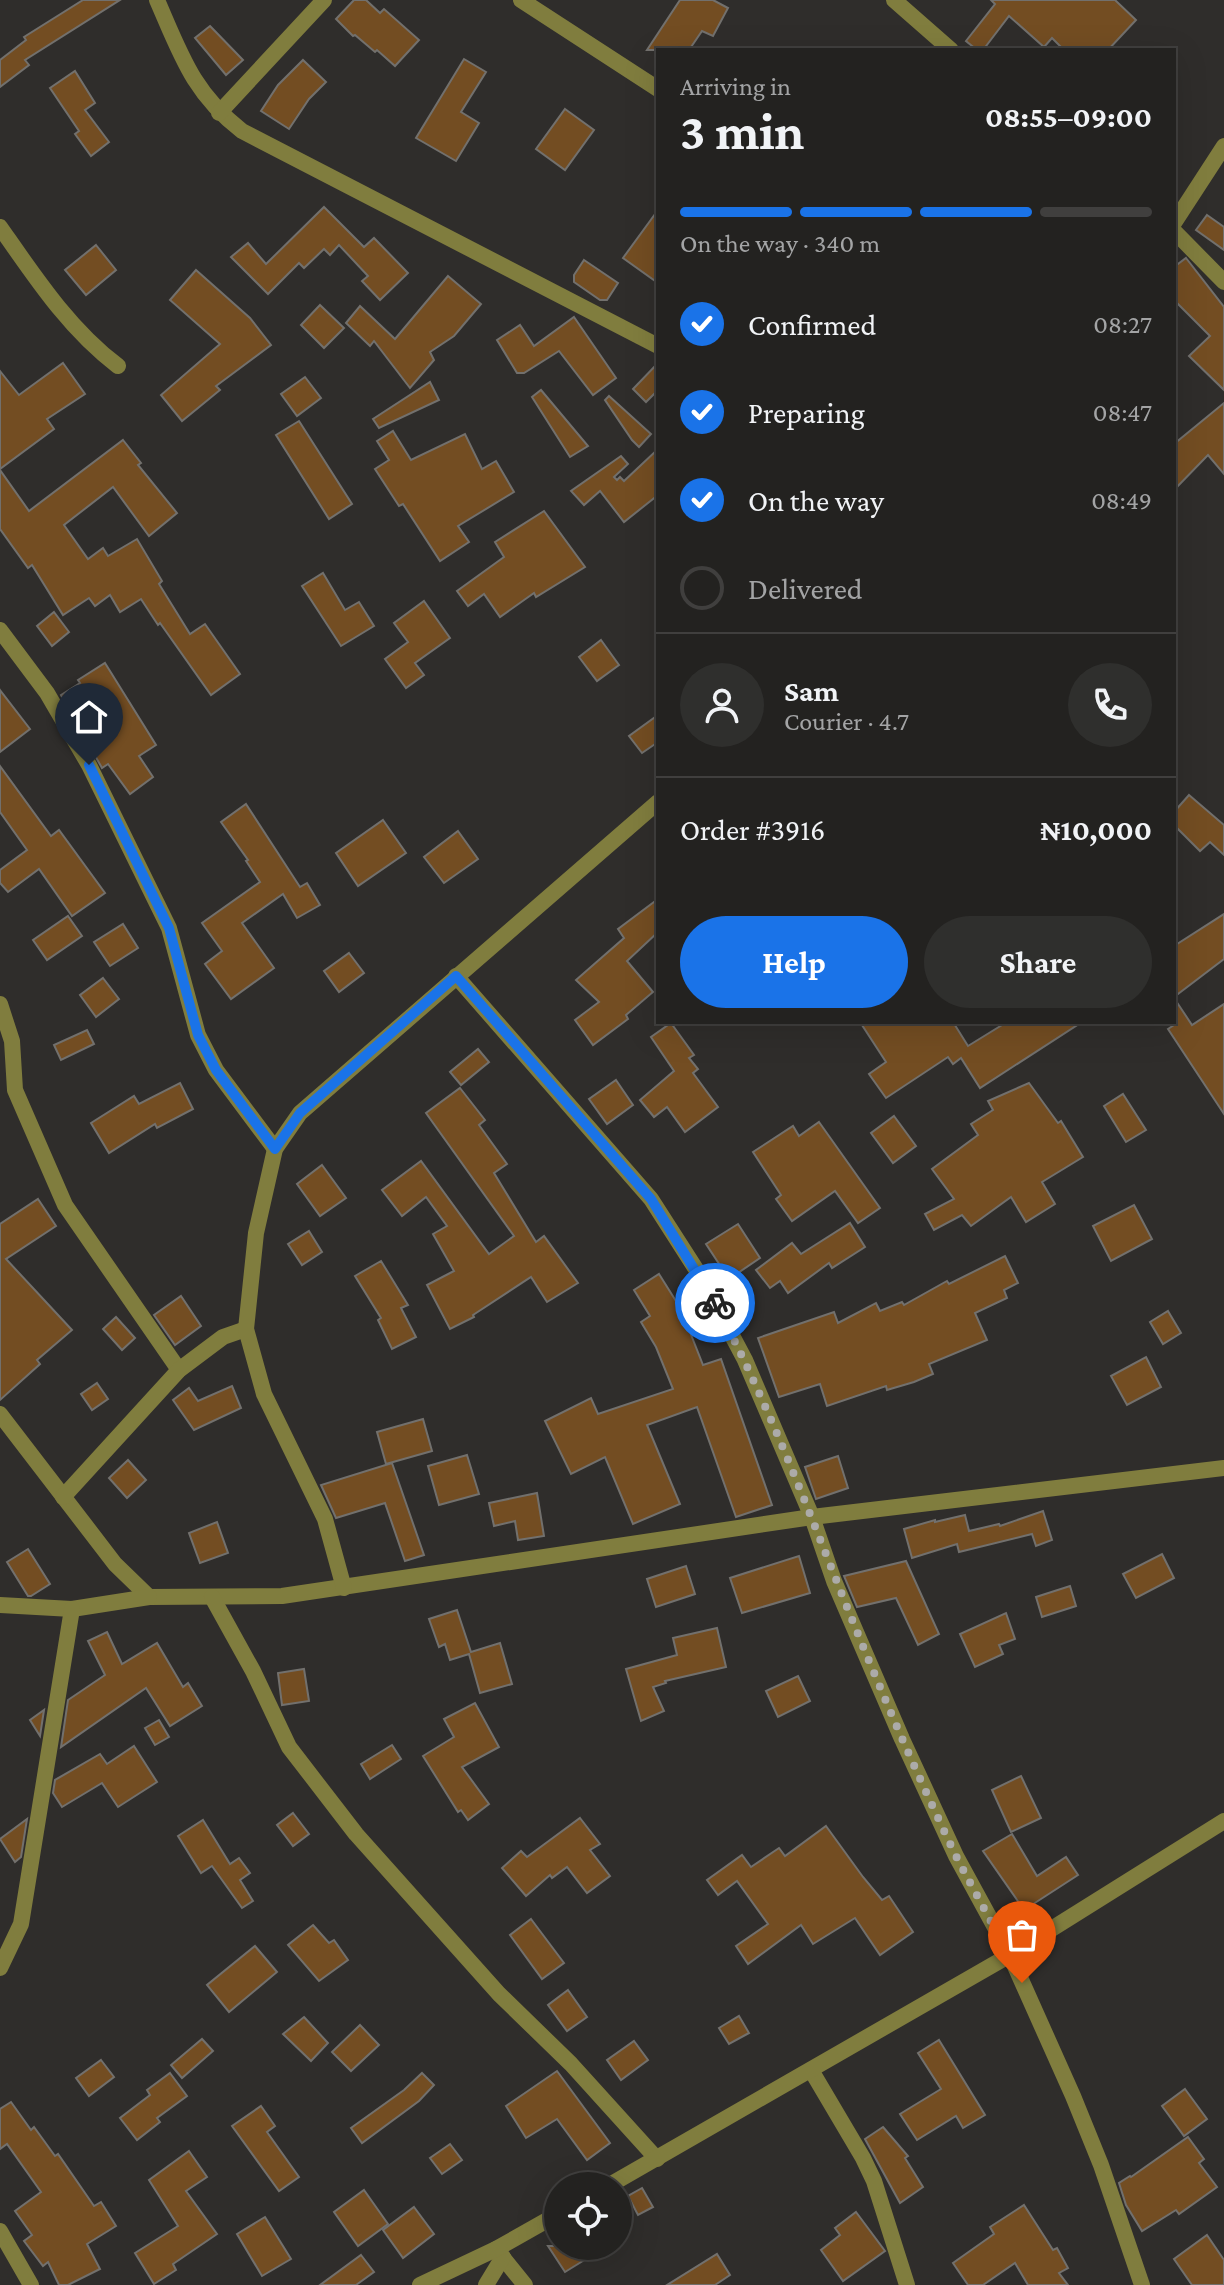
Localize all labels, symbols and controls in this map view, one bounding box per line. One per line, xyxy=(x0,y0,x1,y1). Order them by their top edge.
text: Arriving in xyxy=(680,72,791,101)
text: 08:55–09:00 xyxy=(985,100,1152,133)
text: 3 min xyxy=(680,102,804,160)
text: On the way · 340 m xyxy=(680,229,880,258)
icon: check xyxy=(680,302,724,346)
text: Confirmed xyxy=(748,308,876,341)
text: 08:27 xyxy=(1093,310,1152,339)
icon: check xyxy=(680,390,724,434)
text: Preparing xyxy=(748,396,865,429)
text: 08:47 xyxy=(1093,398,1152,427)
icon: check xyxy=(680,478,724,522)
text: On the way xyxy=(748,484,884,517)
text: 08:49 xyxy=(1091,486,1152,515)
text: Delivered xyxy=(748,572,863,605)
button: person xyxy=(680,663,764,747)
button: phone xyxy=(1068,663,1152,747)
text: Sam xyxy=(784,674,839,707)
pin xyxy=(55,683,123,765)
icon: home xyxy=(67,695,111,739)
text: Courier · 4.7 xyxy=(784,707,909,736)
text: Order #3916 xyxy=(680,813,825,846)
text: ₦10,000 xyxy=(1040,813,1152,846)
button: Help xyxy=(680,916,908,1008)
button: Share xyxy=(924,916,1152,1008)
courier xyxy=(675,1263,755,1343)
icon: bike xyxy=(693,1281,737,1325)
pin xyxy=(988,1901,1056,1983)
icon: bag xyxy=(1000,1913,1044,1957)
map controls xyxy=(544,2172,632,2260)
button: locate xyxy=(544,2172,632,2260)

